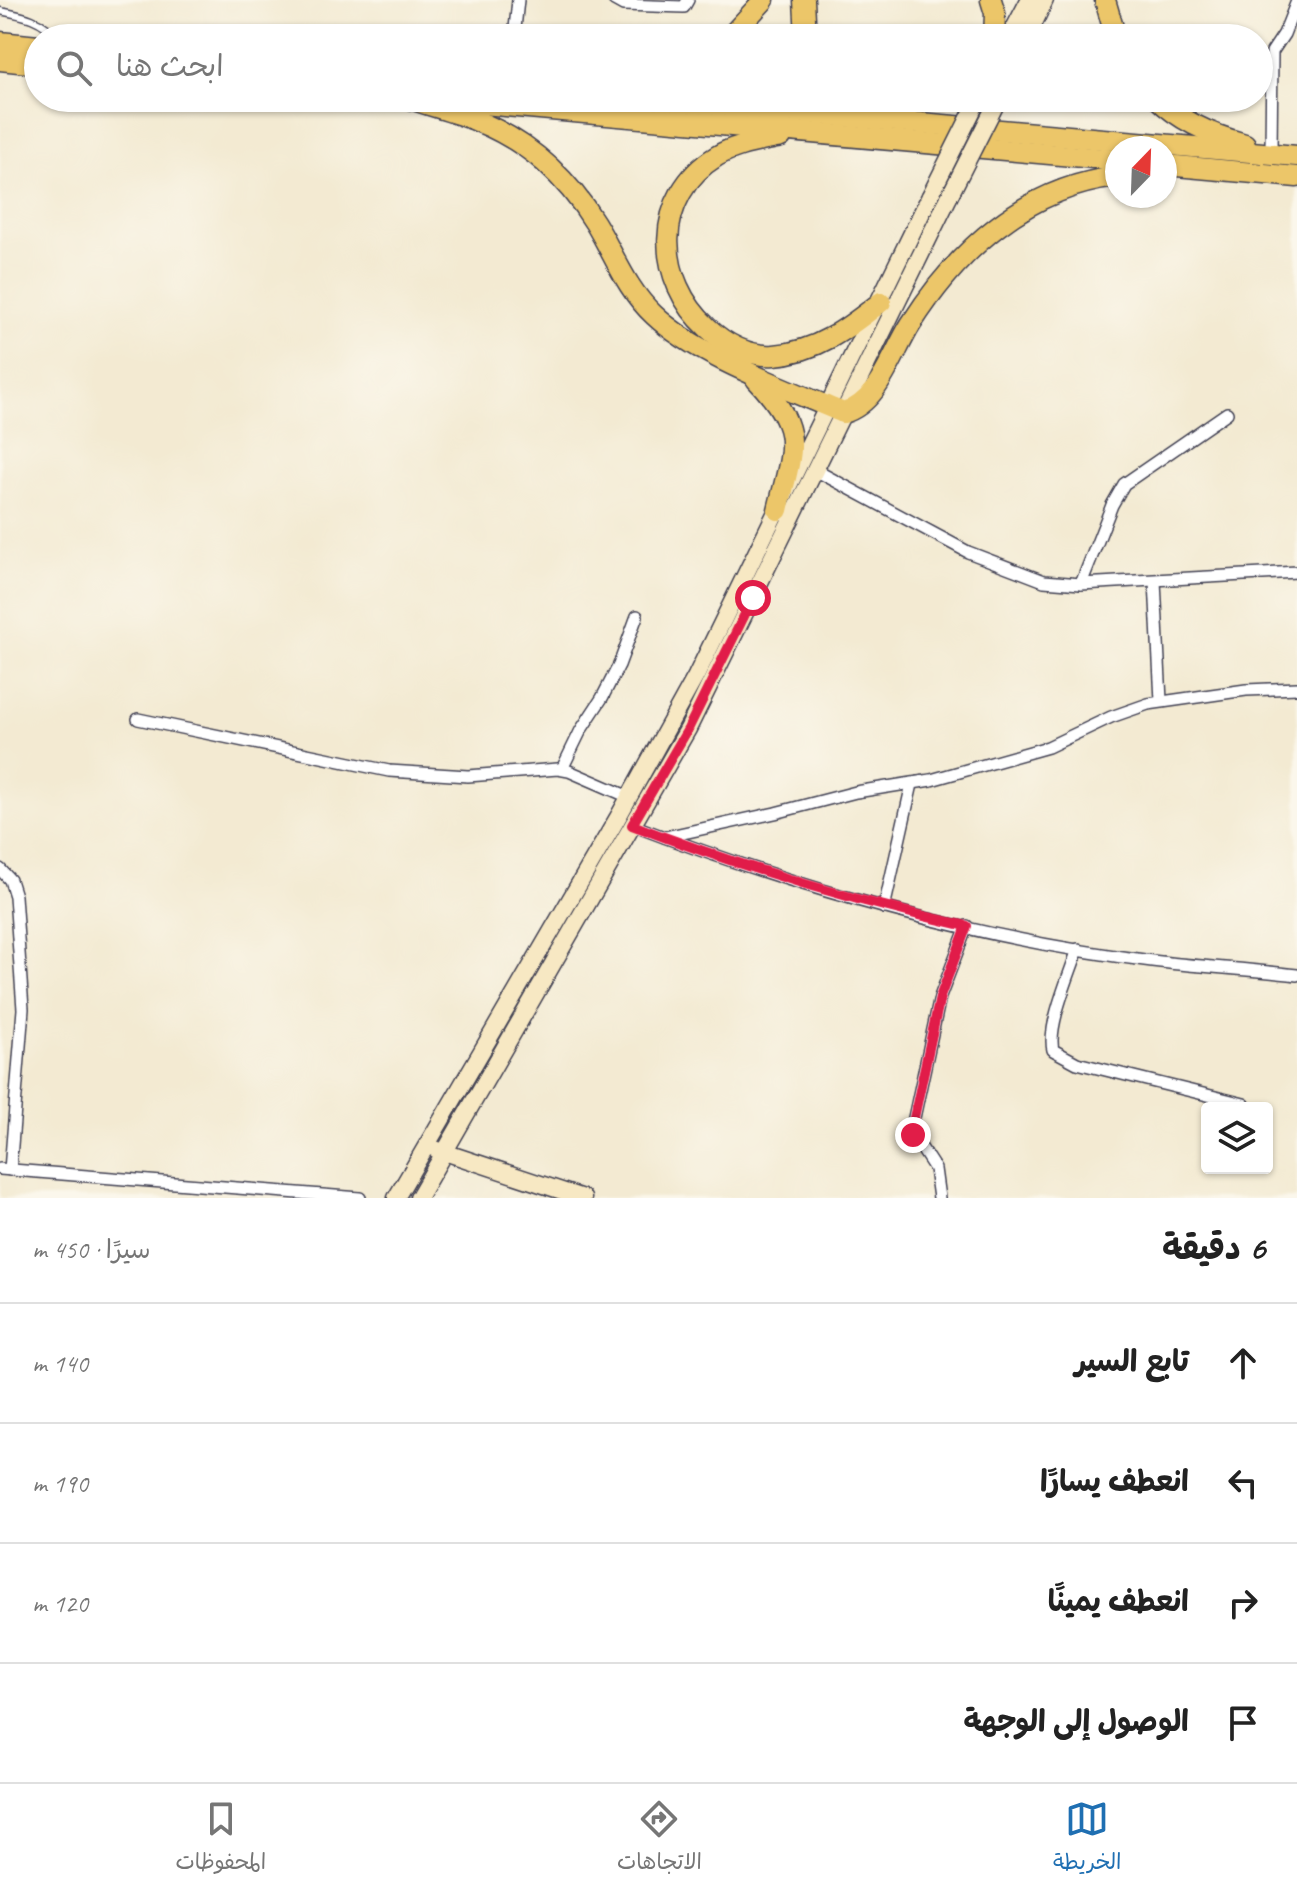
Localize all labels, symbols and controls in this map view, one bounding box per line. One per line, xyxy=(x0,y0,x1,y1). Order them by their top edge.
search box xyxy=(24,24,1273,112)
icon: search xyxy=(52,46,96,90)
text: ابحث هنا xyxy=(116,47,224,85)
north arrow xyxy=(1105,136,1177,208)
route start xyxy=(735,580,771,616)
map controls xyxy=(1201,1102,1273,1174)
button: layers xyxy=(1201,1102,1273,1174)
route end xyxy=(895,1117,931,1153)
text: 6 دقيقة xyxy=(1162,1226,1265,1269)
text: سيرًا · 450 m xyxy=(32,1233,151,1266)
icon: ahead xyxy=(1221,1341,1265,1385)
text: تابع السير xyxy=(1075,1342,1189,1380)
text: 140 m xyxy=(32,1347,88,1380)
icon: left xyxy=(1221,1461,1265,1505)
text: انعطف يسارًا xyxy=(1040,1462,1189,1500)
text: 190 m xyxy=(32,1467,88,1500)
icon: right xyxy=(1221,1581,1265,1625)
text: انعطف يمينًا xyxy=(1048,1582,1189,1620)
text: 120 m xyxy=(32,1587,88,1620)
icon: arrive xyxy=(1221,1701,1265,1745)
text: الوصول إلى الوجهة xyxy=(964,1702,1189,1740)
tab: المحفوظات xyxy=(175,1797,266,1881)
tab: الاتجاهات xyxy=(617,1797,702,1881)
tab: الخريطة xyxy=(1053,1797,1122,1881)

